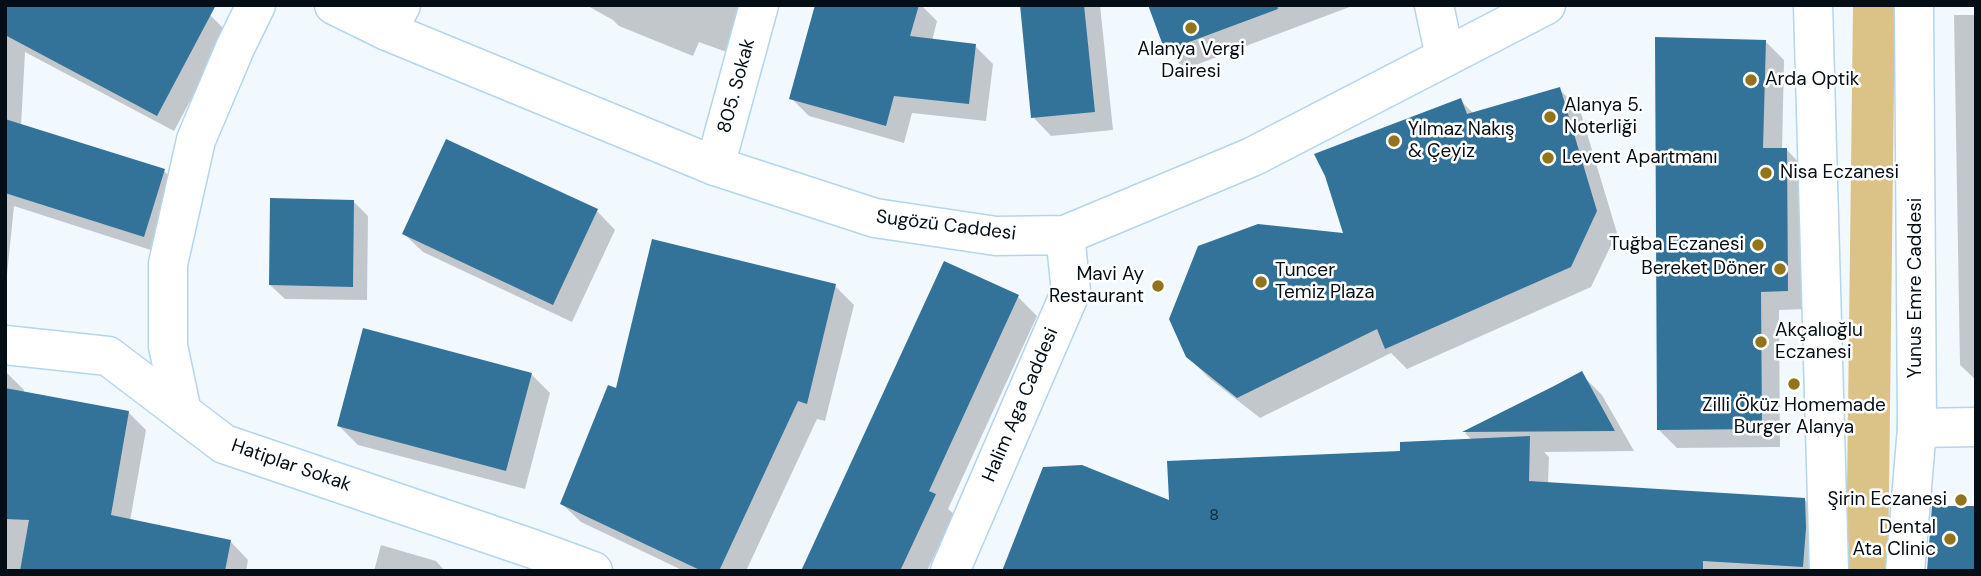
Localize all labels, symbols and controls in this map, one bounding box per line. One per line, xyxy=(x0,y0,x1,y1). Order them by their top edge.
marker: Alanya Vergi Dairesi xyxy=(1183,20,1199,36)
street label: 805. Sokak xyxy=(713,36,761,136)
place label: Alanya Vergi Dairesi xyxy=(1137,39,1245,83)
place label: Arda Optik xyxy=(1765,69,1859,91)
marker: Arda Optik xyxy=(1743,72,1759,88)
place label: Alanya 5. Noterliği xyxy=(1564,95,1643,139)
marker: Alanya 5. Noterliği xyxy=(1542,109,1558,125)
place label: Yılmaz Nakış & Çeyiz xyxy=(1408,119,1515,163)
marker: Yılmaz Nakış & Çeyiz xyxy=(1386,133,1402,149)
place label: Levent Apartmanı xyxy=(1562,147,1717,169)
marker: Levent Apartmanı xyxy=(1540,150,1556,166)
place label: Nisa Eczanesi xyxy=(1780,162,1899,184)
marker: Nisa Eczanesi xyxy=(1758,165,1774,181)
street label: Yunus Emre Caddesi xyxy=(1905,198,1927,378)
street label: Sugözü Caddesi xyxy=(875,206,1017,246)
place label: Tuğba Eczanesi xyxy=(1609,234,1744,256)
marker: Tuğba Eczanesi xyxy=(1750,237,1766,253)
place label: Bereket Döner xyxy=(1641,258,1766,280)
place label: Tuncer Temiz Plaza xyxy=(1275,260,1375,304)
marker: Bereket Döner xyxy=(1772,261,1788,277)
place label: Mavi Ay Restaurant xyxy=(1049,264,1144,308)
marker: Tuncer Temiz Plaza xyxy=(1253,274,1269,290)
marker: Mavi Ay Restaurant xyxy=(1150,278,1166,294)
place label: Akçalıoğlu Eczanesi xyxy=(1775,320,1863,364)
street label: Halim Aga Caddesi xyxy=(978,324,1064,486)
marker: Akçalıoğlu Eczanesi xyxy=(1753,334,1769,350)
marker: Zilli Öküz Homemade Burger Alanya xyxy=(1786,376,1802,392)
place label: Zilli Öküz Homemade Burger Alanya xyxy=(1702,395,1886,439)
street label: Hatiplar Sokak xyxy=(228,435,354,497)
place label: Şirin Eczanesi xyxy=(1827,489,1947,511)
marker: Şirin Eczanesi xyxy=(1953,492,1969,508)
house number: 8 xyxy=(1209,506,1219,526)
place label: Dental Ata Clinic xyxy=(1853,517,1936,561)
marker: Dental Ata Clinic xyxy=(1942,531,1958,547)

